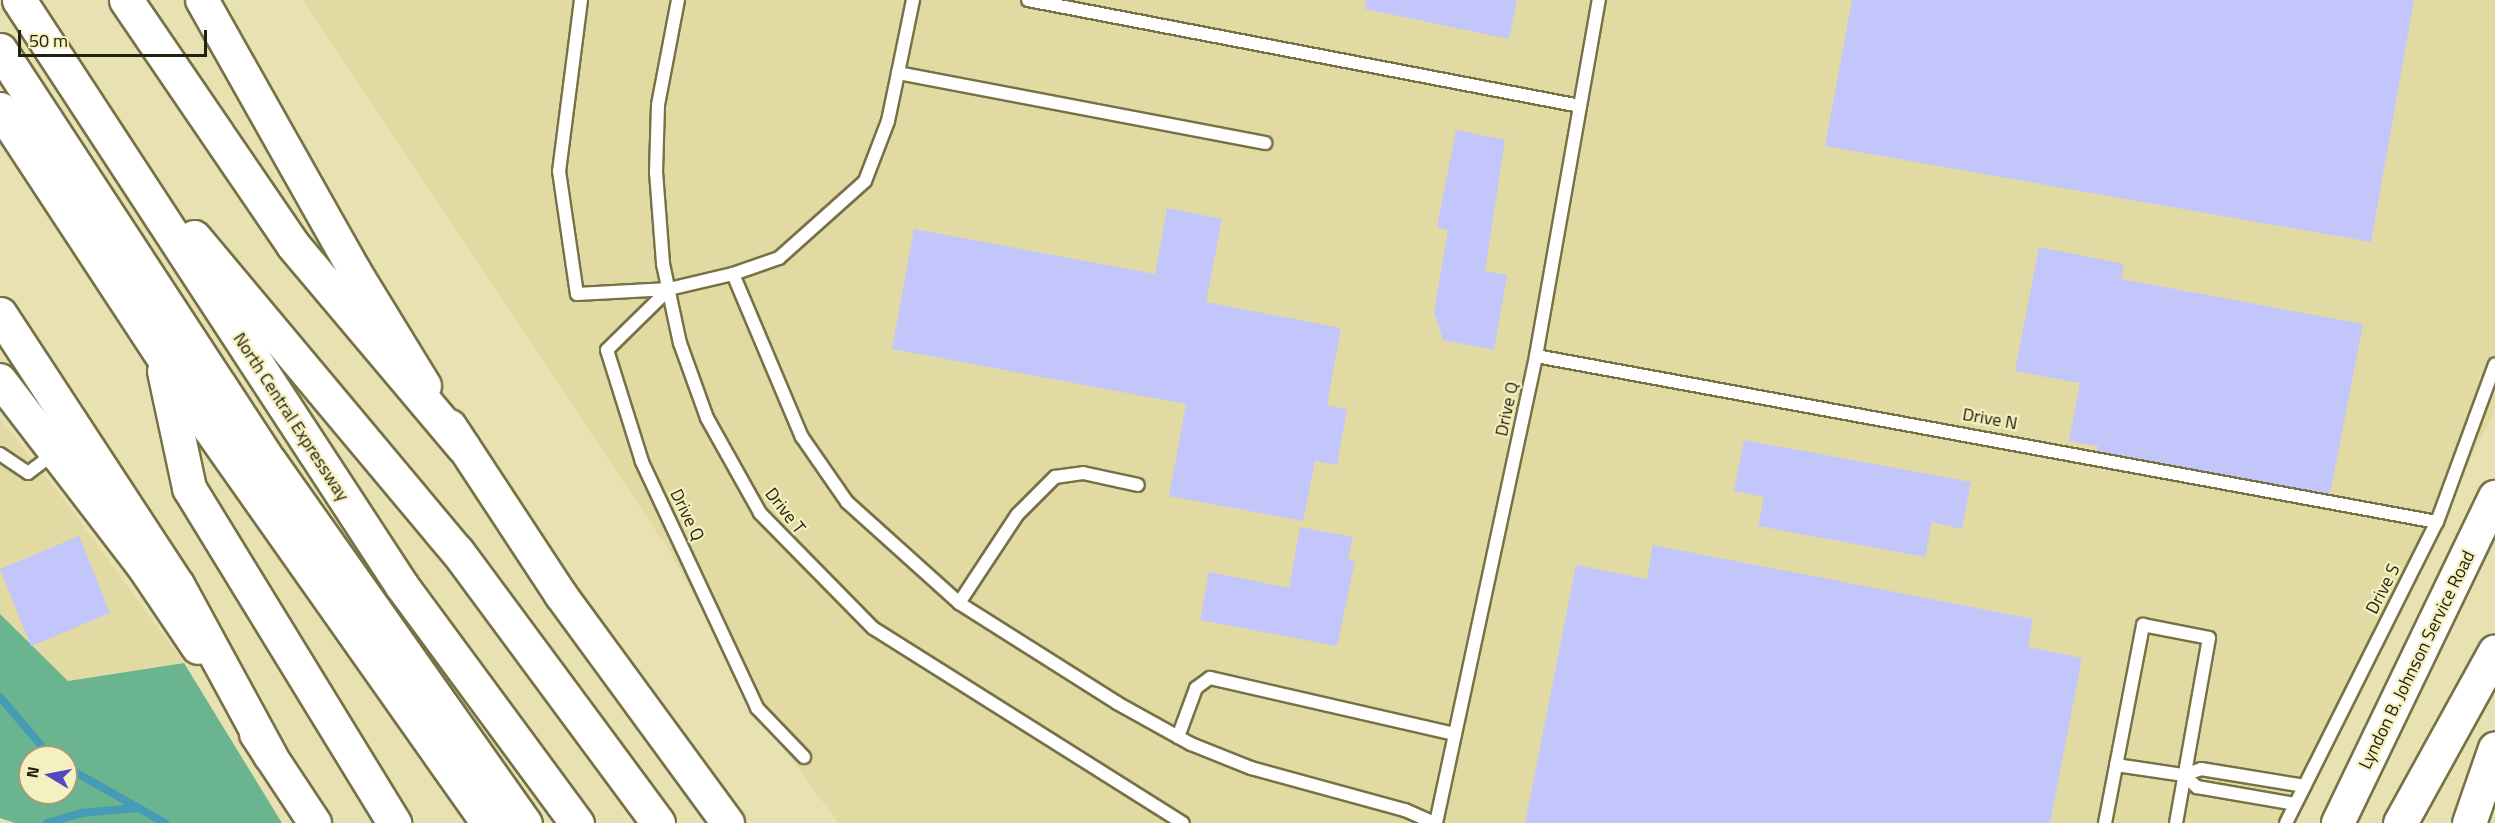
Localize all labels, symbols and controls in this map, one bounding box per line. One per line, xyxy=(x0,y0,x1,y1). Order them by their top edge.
scale bar xyxy=(21,18,210,56)
text: 50 m xyxy=(29,27,68,54)
street label: North Central Expressway xyxy=(228,329,354,505)
street label: Drive Q xyxy=(1491,380,1523,438)
street label: Drive N xyxy=(1961,404,2019,434)
street label: Drive T xyxy=(760,484,810,538)
street label: Drive Q xyxy=(665,485,709,545)
street label: Lyndon B. Johnson Service Road xyxy=(2355,547,2479,773)
street label: Drive S xyxy=(2361,560,2405,618)
north arrow xyxy=(18,745,78,805)
text: N xyxy=(19,765,45,780)

